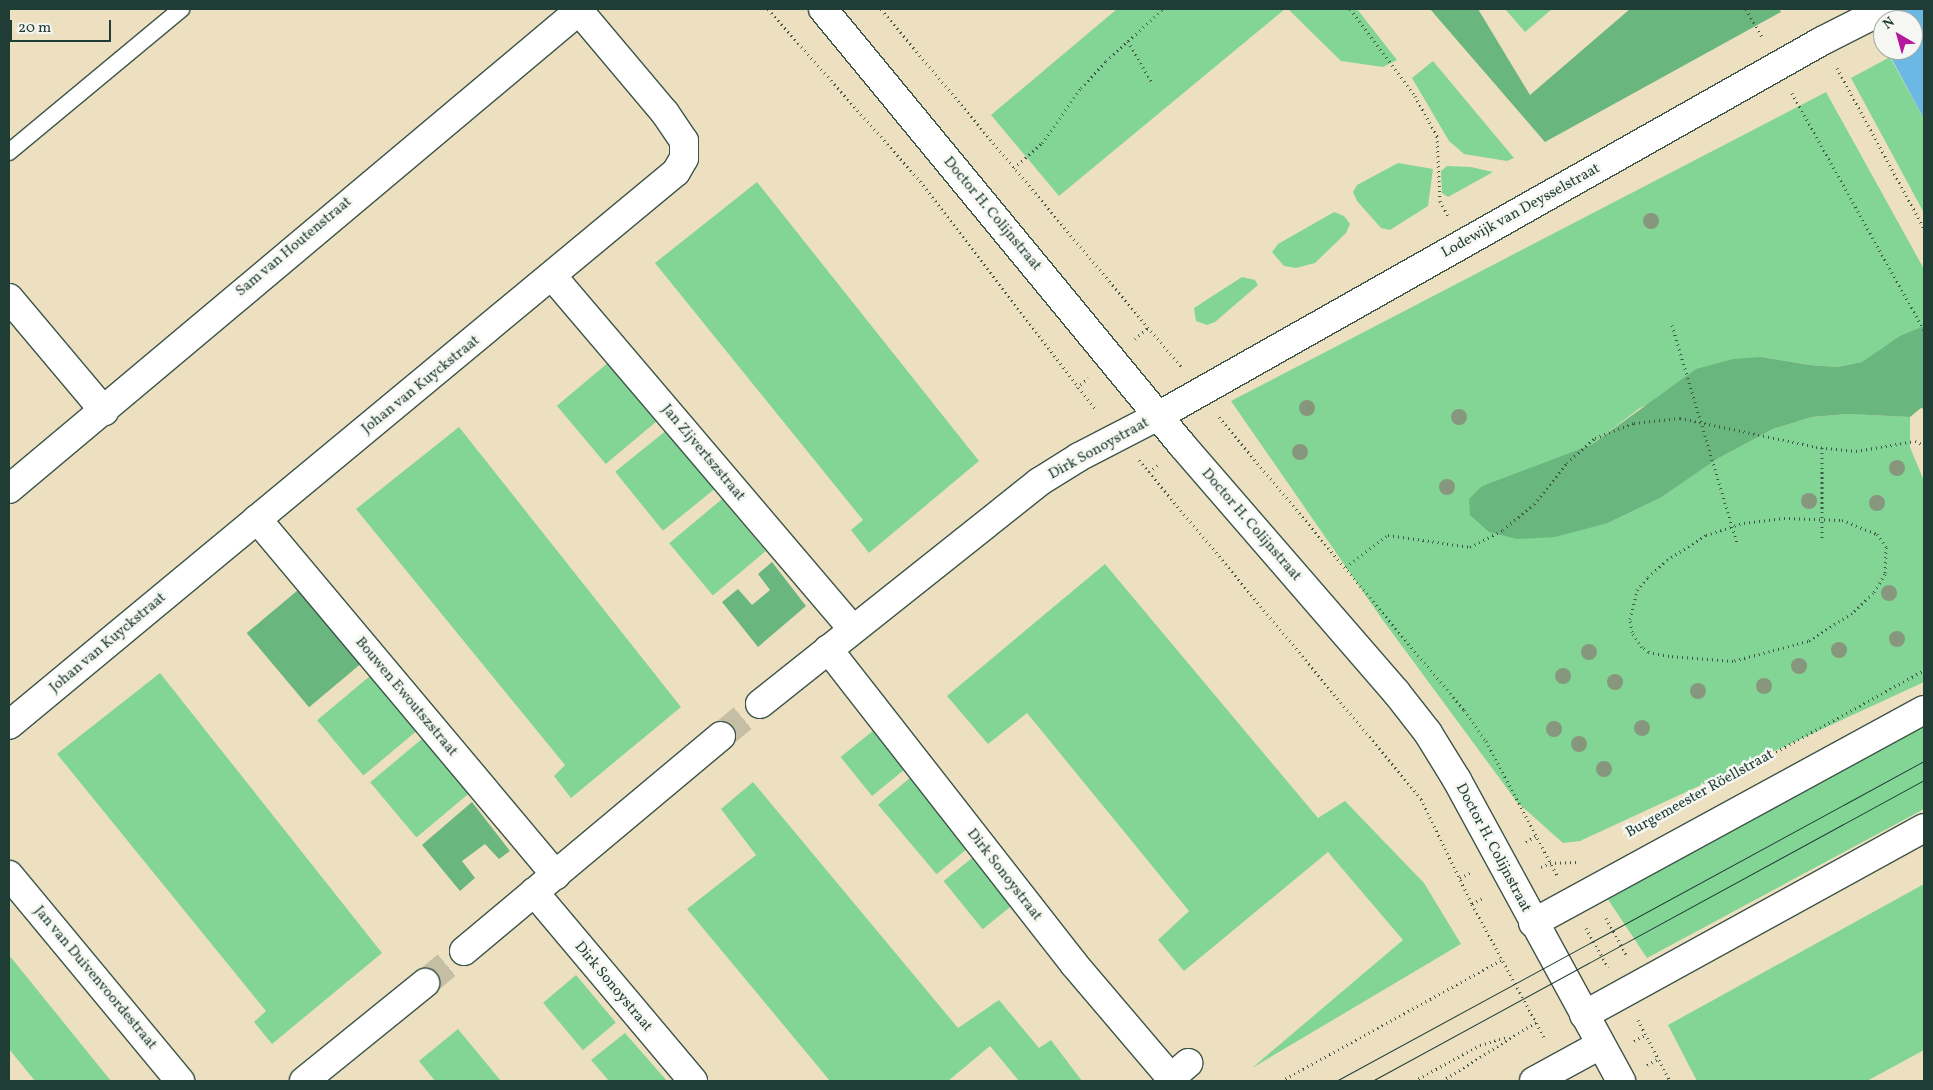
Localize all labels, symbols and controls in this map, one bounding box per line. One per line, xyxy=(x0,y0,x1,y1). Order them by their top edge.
scale bar xyxy=(12,10,114,42)
north arrow xyxy=(1873,10,1923,60)
text: N xyxy=(1879,13,1899,34)
text: 20 m xyxy=(18,18,51,39)
street label: Doctor H. Colijnstraat xyxy=(939,153,1045,275)
street label: Lodewijk van Deysselstraat xyxy=(1438,160,1604,262)
street label: Sam van Houtenstraat xyxy=(232,193,356,301)
street label: Johan van Kuyckstraat xyxy=(358,332,484,438)
street label: Jan Zijvertszstraat xyxy=(657,401,749,505)
street label: Dirk Sonoystraat xyxy=(1046,414,1152,484)
street label: Doctor H. Colijnstraat xyxy=(1197,465,1305,585)
street label: Johan van Kuyckstraat xyxy=(46,589,170,697)
street label: Bouwen Ewoutszstraat xyxy=(351,634,461,760)
street label: Burgemeester Röellstraat xyxy=(1623,746,1777,842)
street label: Doctor H. Colijnstraat xyxy=(1451,780,1535,916)
street label: Dirk Sonoystraat xyxy=(962,825,1046,925)
street label: Jan van Duivenvoordestraat xyxy=(29,902,161,1054)
street label: Dirk Sonoystraat xyxy=(570,938,656,1036)

